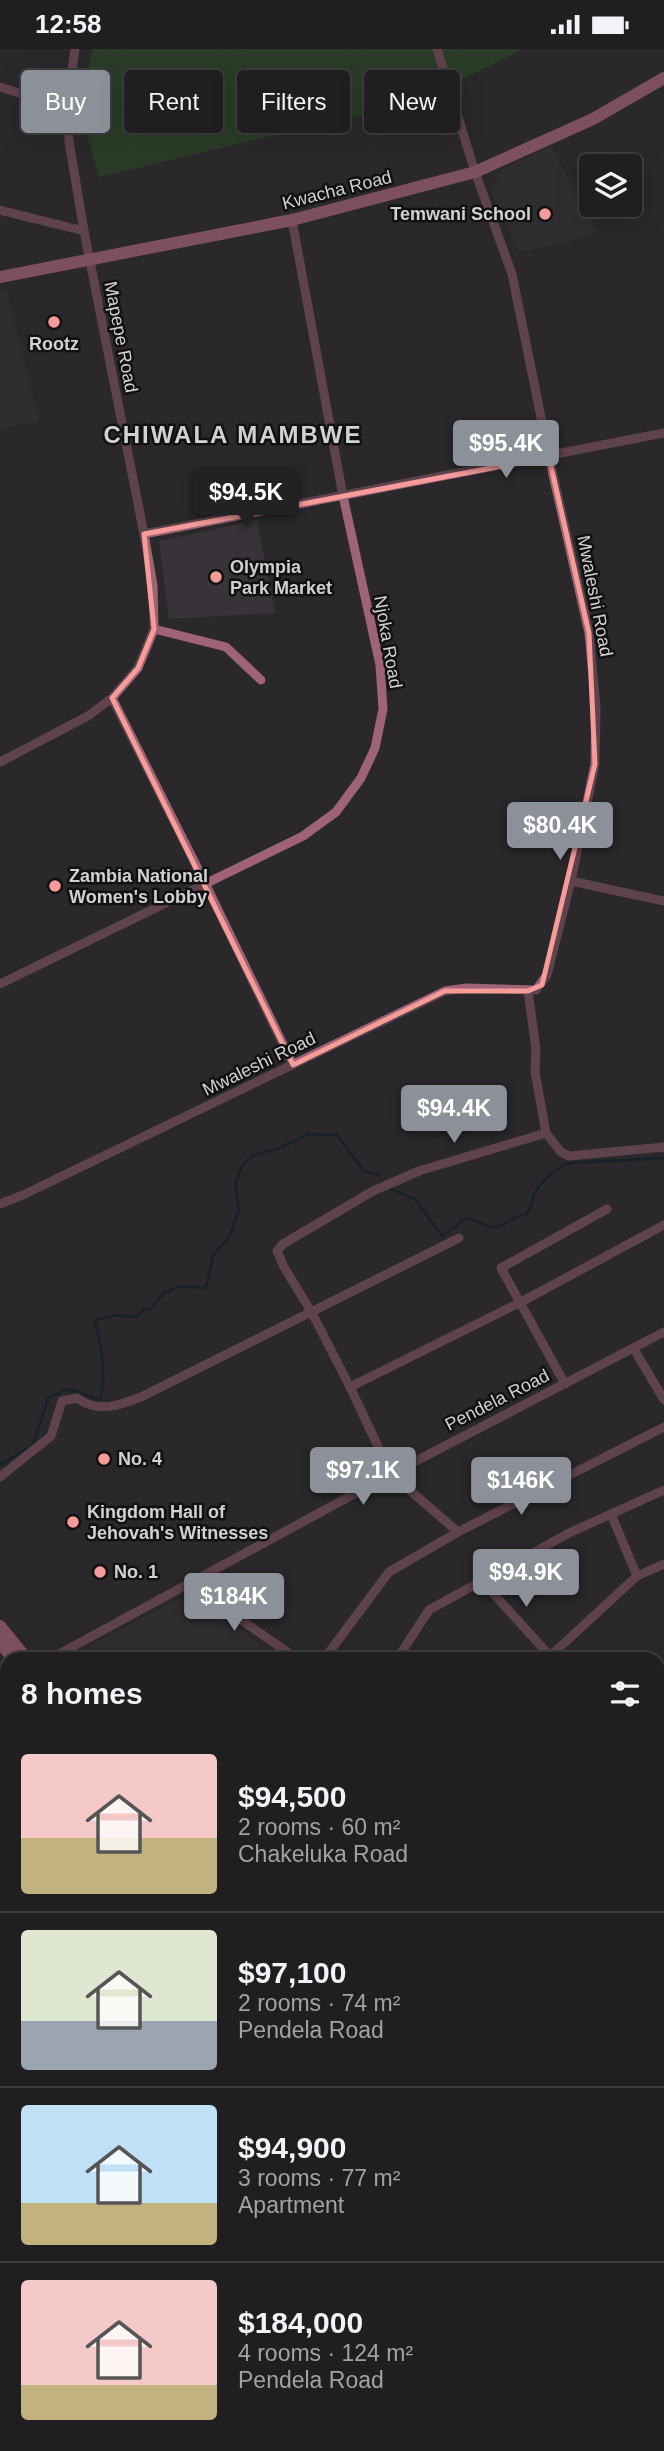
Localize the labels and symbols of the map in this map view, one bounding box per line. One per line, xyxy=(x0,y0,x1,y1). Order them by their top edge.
street label: Kwacha Road xyxy=(280,167,394,213)
place label: Temwani School xyxy=(390,204,531,224)
marker: Temwani School xyxy=(537,206,553,222)
street label: Mapepe Road xyxy=(100,280,142,394)
marker: Rootz xyxy=(46,314,62,330)
place label: Rootz xyxy=(29,334,79,354)
district label: CHIWALA MAMBWE xyxy=(103,421,363,448)
pin: $95.4K xyxy=(449,421,563,480)
pin: $94.5K xyxy=(189,469,303,529)
street label: Mwaleshi Road xyxy=(573,534,617,658)
place label: Olympia Park Market xyxy=(230,557,332,598)
marker: Olympia Park Market xyxy=(208,569,224,585)
street label: Njoka Road xyxy=(370,594,406,690)
pin: $80.4K xyxy=(503,803,617,862)
place label: Zambia National Women's Lobby xyxy=(69,866,208,907)
marker: Zambia National Women's Lobby xyxy=(47,878,63,894)
street label: Mwaleshi Road xyxy=(199,1028,319,1100)
pin: $94.4K xyxy=(397,1085,511,1145)
street label: Pendela Road xyxy=(442,1365,552,1435)
pin: $97.1K xyxy=(306,1447,420,1507)
place label: No. 4 xyxy=(118,1449,162,1469)
marker: No. 4 xyxy=(96,1451,112,1467)
pin: $146K xyxy=(472,1457,570,1517)
place label: Kingdom Hall of Jehovah's Witnesses xyxy=(87,1502,268,1543)
marker: Kingdom Hall of Jehovah's Witnesses xyxy=(65,1514,81,1530)
pin: $94.9K xyxy=(469,1549,583,1609)
place label: No. 1 xyxy=(114,1562,158,1582)
marker: No. 1 xyxy=(92,1564,108,1580)
pin: $184K xyxy=(185,1573,283,1633)

